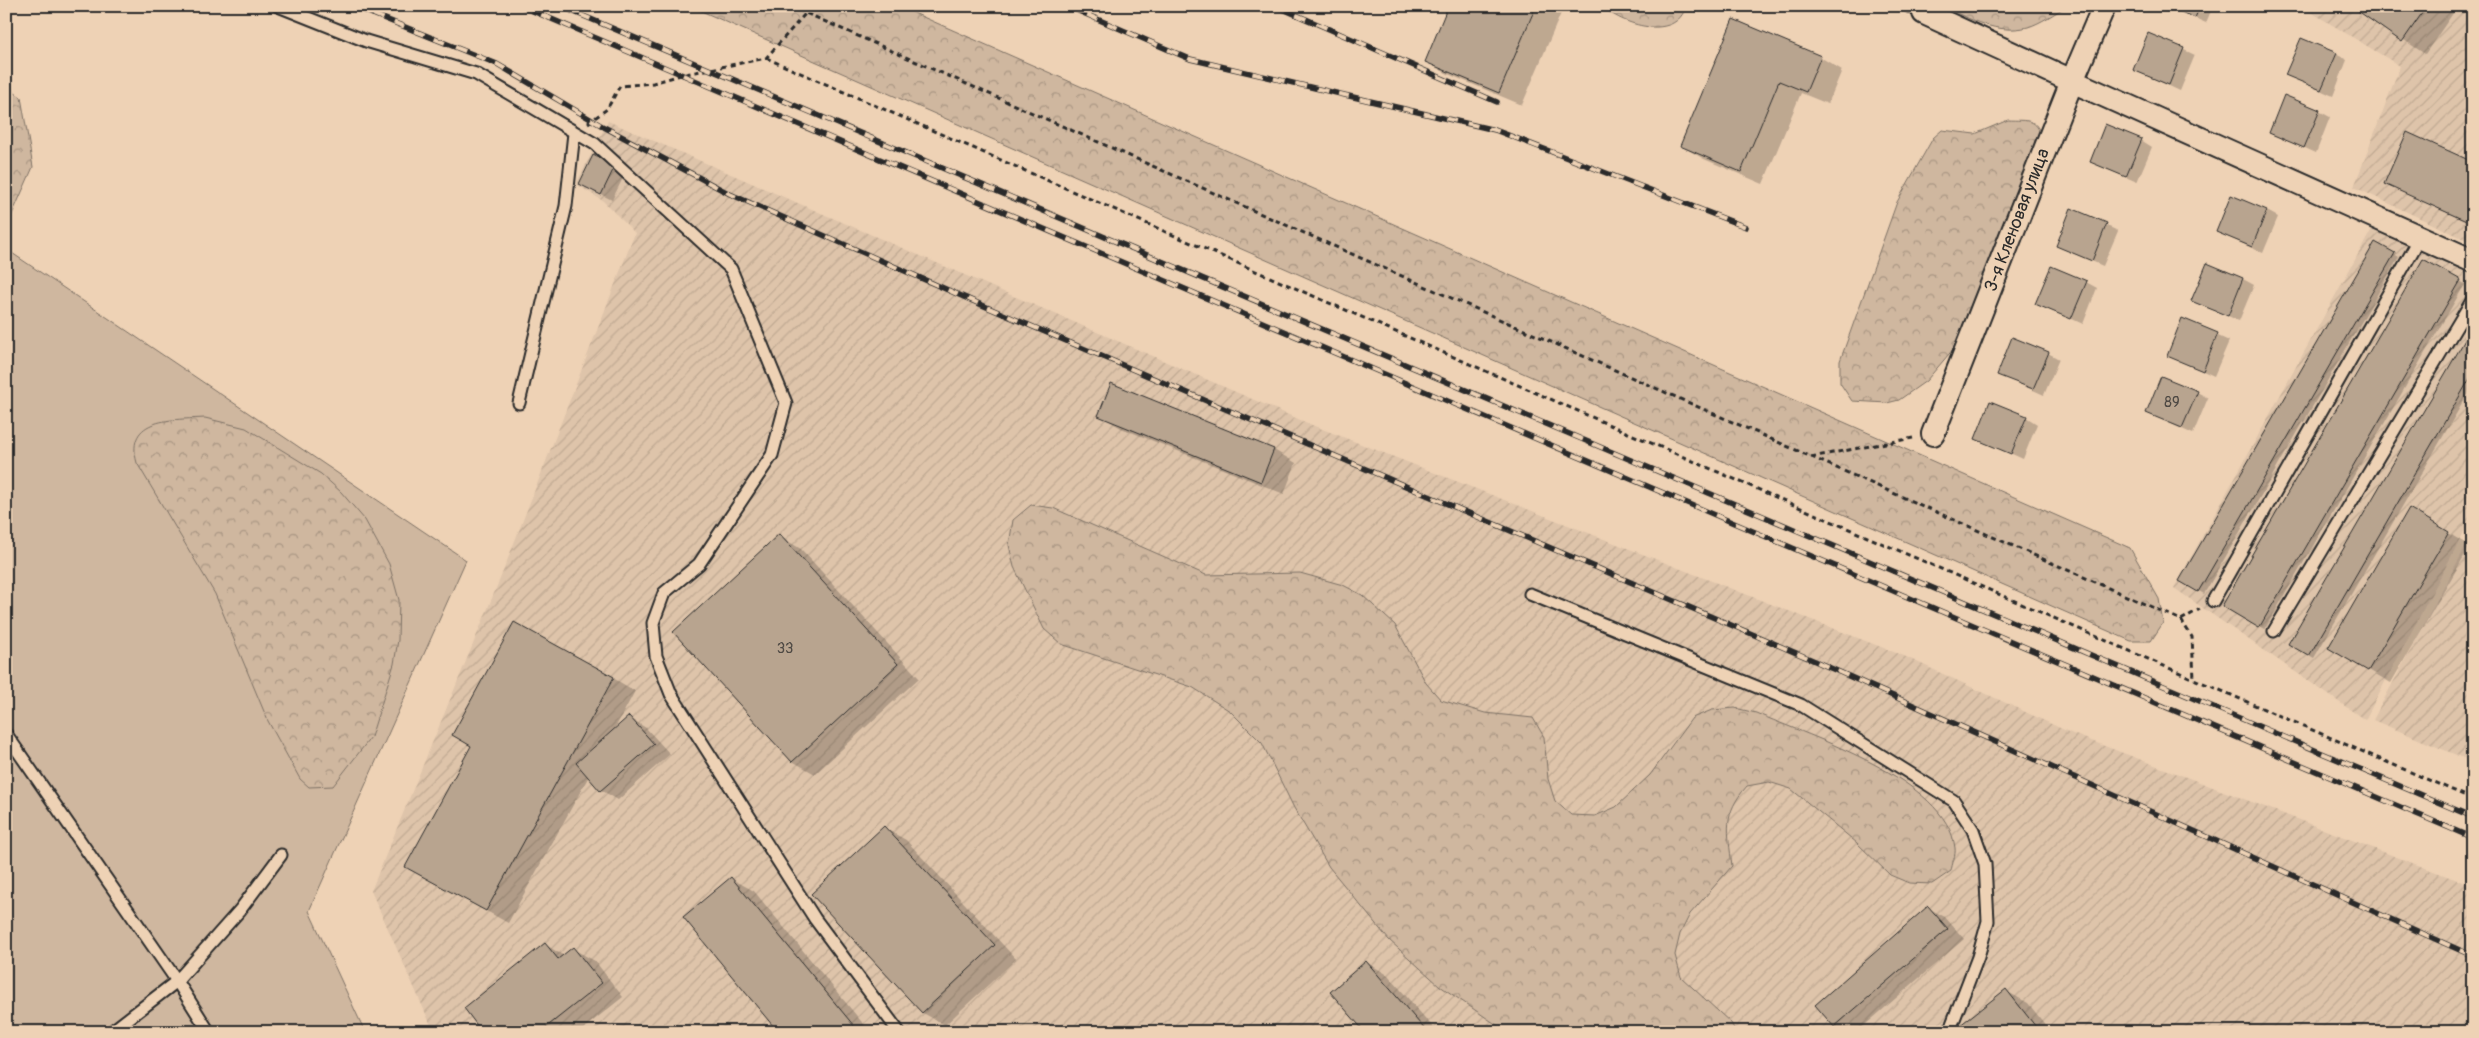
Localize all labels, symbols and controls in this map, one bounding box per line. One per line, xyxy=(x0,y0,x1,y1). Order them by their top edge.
street label: 3-я Кленовая улица xyxy=(1979,145,2055,295)
house number: 89 xyxy=(2164,393,2180,412)
house number: 33 xyxy=(777,639,793,658)

